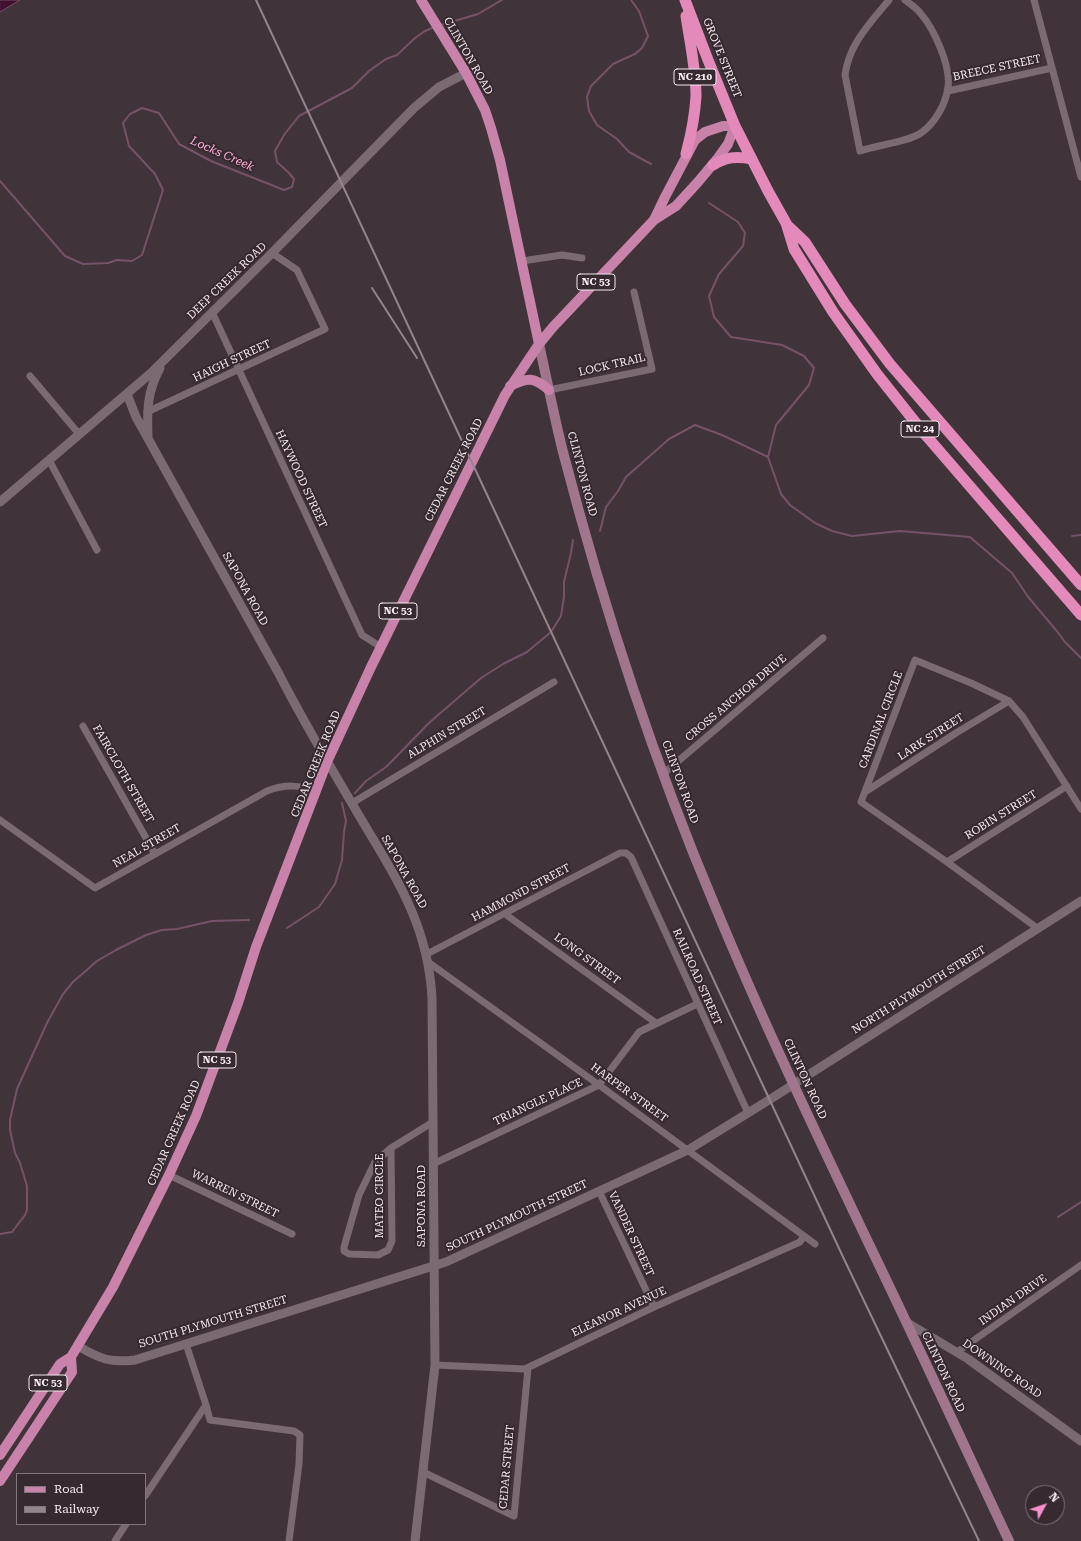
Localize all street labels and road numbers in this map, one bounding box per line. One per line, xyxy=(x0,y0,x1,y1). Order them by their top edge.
street label: CLINTON ROAD xyxy=(440,15,496,97)
street label: GROVE STREET xyxy=(700,16,744,100)
street label: BREECE STREET xyxy=(952,52,1042,84)
road number: NC 210 xyxy=(674,69,716,85)
street label: DEEP CREEK ROAD xyxy=(185,240,269,322)
road number: NC 53 xyxy=(577,274,615,290)
street label: HAIGH STREET xyxy=(191,337,273,385)
street label: LOCK TRAIL xyxy=(577,351,647,379)
street label: CEDAR CREEK ROAD xyxy=(422,416,486,524)
road number: NC 24 xyxy=(901,421,939,437)
street label: HAYWOOD STREET xyxy=(272,428,330,530)
street label: CLINTON ROAD xyxy=(564,430,600,518)
street label: SAPONA ROAD xyxy=(219,550,271,628)
road number: NC 53 xyxy=(379,603,417,619)
street label: CROSS ANCHOR DRIVE xyxy=(683,652,789,744)
street label: CARDINAL CIRCLE xyxy=(856,669,906,771)
street label: ALPHIN STREET xyxy=(405,704,489,762)
street label: CEDAR CREEK ROAD xyxy=(289,709,343,819)
street label: LARK STREET xyxy=(896,711,966,763)
street label: FAIRCLOTH STREET xyxy=(89,723,157,825)
street label: CLINTON ROAD xyxy=(659,739,701,825)
street label: ROBIN STREET xyxy=(963,788,1039,842)
street label: NEAL STREET xyxy=(111,821,183,871)
street label: SAPONA ROAD xyxy=(378,833,430,911)
street label: HAMMOND STREET xyxy=(469,861,573,925)
street label: RAILROAD STREET xyxy=(670,927,724,1027)
street label: LONG STREET xyxy=(551,931,623,987)
street label: NORTH PLYMOUTH STREET xyxy=(850,943,988,1037)
street label: CLINTON ROAD xyxy=(781,1037,829,1121)
road number: NC 53 xyxy=(198,1052,236,1068)
street label: HARPER STREET xyxy=(588,1061,670,1125)
street label: TRIANGLE PLACE xyxy=(491,1076,585,1128)
street label: CEDAR CREEK ROAD xyxy=(145,1078,203,1188)
street label: MATEO CIRCLE xyxy=(373,1154,387,1238)
street label: SAPONA ROAD xyxy=(415,1165,429,1247)
street label: WARREN STREET xyxy=(189,1167,281,1221)
street label: SOUTH PLYMOUTH STREET xyxy=(444,1177,590,1255)
street label: VANDER STREET xyxy=(605,1189,657,1279)
street label: INDIAN DRIVE xyxy=(977,1272,1049,1328)
street label: ELEANOR AVENUE xyxy=(570,1284,668,1340)
street label: SOUTH PLYMOUTH STREET xyxy=(137,1293,289,1351)
street label: CLINTON ROAD xyxy=(919,1330,967,1414)
street label: DOWNING ROAD xyxy=(960,1337,1044,1401)
road number: NC 53 xyxy=(29,1375,67,1391)
street label: CEDAR STREET xyxy=(497,1424,517,1510)

